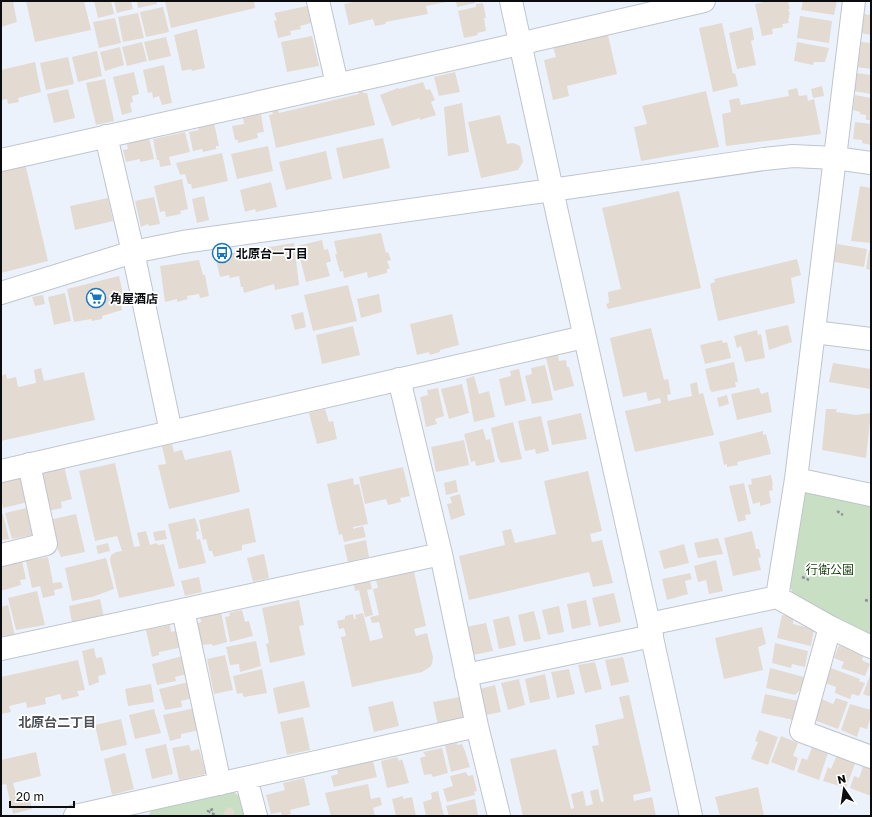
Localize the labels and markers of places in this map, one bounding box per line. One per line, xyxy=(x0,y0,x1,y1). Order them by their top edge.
bus stop icon: 北原台一丁目 xyxy=(211,242,233,264)
place label: 北原台一丁目 xyxy=(236,246,308,261)
supermarket icon: 角屋酒店 xyxy=(85,287,107,309)
place label: 角屋酒店 xyxy=(110,291,158,306)

